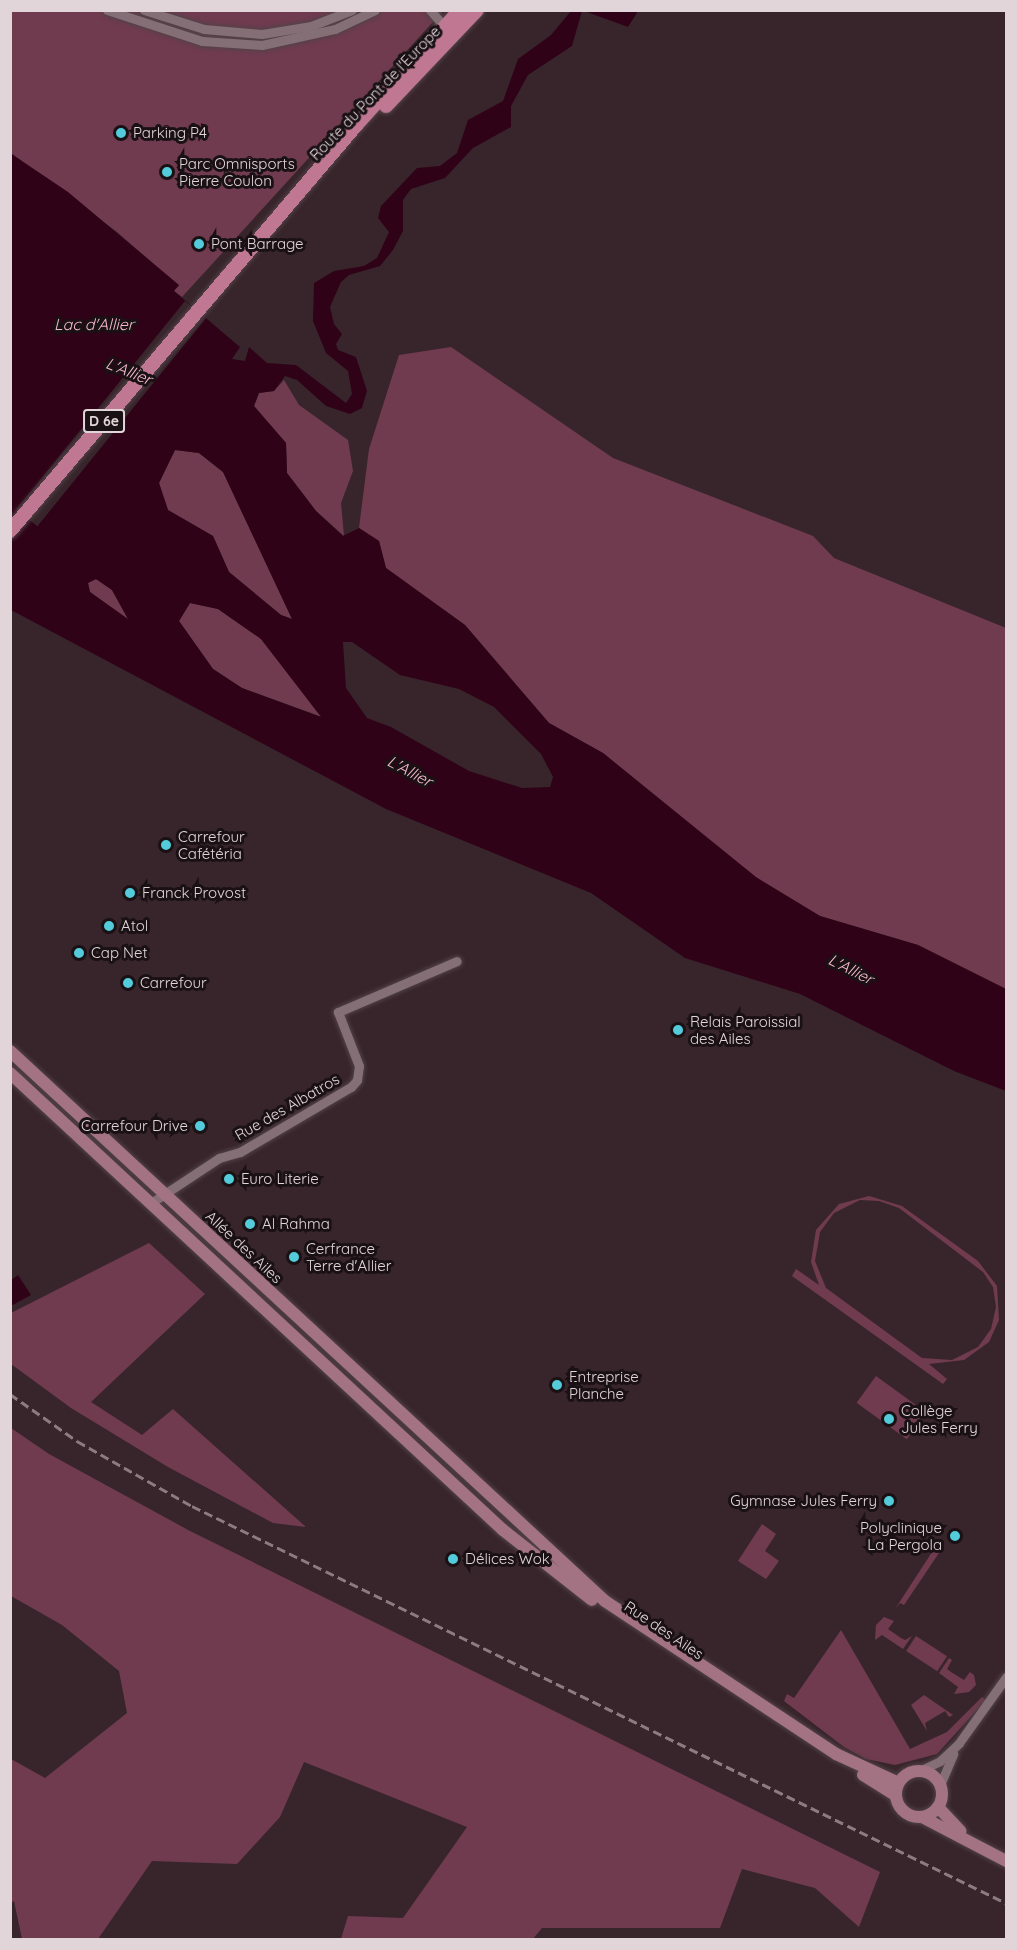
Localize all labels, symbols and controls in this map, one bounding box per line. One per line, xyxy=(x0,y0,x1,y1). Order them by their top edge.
street label: Route du Pont de l'Europe xyxy=(306,22,444,164)
place label: Parking P4 xyxy=(133,124,207,142)
marker: Parking P4 xyxy=(114,126,128,140)
place label: Parc Omnisports Pierre Coulon xyxy=(179,154,295,189)
marker: Parc Omnisports Pierre Coulon xyxy=(160,165,174,179)
place label: Pont Barrage xyxy=(211,235,304,253)
marker: Pont Barrage xyxy=(192,237,206,251)
water label: Lac d'Allier xyxy=(54,314,134,334)
water label: L'Allier xyxy=(103,353,155,389)
road number: D 6e xyxy=(83,410,125,432)
water label: L'Allier xyxy=(384,751,436,791)
place label: Carrefour Cafétéria xyxy=(178,827,245,862)
marker: Carrefour Cafétéria xyxy=(159,838,173,852)
place label: Franck Provost xyxy=(142,884,246,902)
marker: Franck Provost xyxy=(123,886,137,900)
place label: Atol xyxy=(121,917,148,935)
marker: Atol xyxy=(102,919,116,933)
place label: Cap Net xyxy=(91,944,148,962)
marker: Cap Net xyxy=(72,946,86,960)
water label: L'Allier xyxy=(825,950,877,988)
place label: Carrefour xyxy=(140,974,207,992)
marker: Carrefour xyxy=(121,976,135,990)
place label: Relais Paroissial des Ailes xyxy=(690,1012,801,1047)
marker: Relais Paroissial des Ailes xyxy=(671,1023,685,1037)
street label: Rue des Albatros xyxy=(232,1070,342,1144)
place label: Carrefour Drive xyxy=(81,1117,188,1135)
marker: Carrefour Drive xyxy=(193,1119,207,1133)
place label: Euro Literie xyxy=(241,1170,319,1188)
marker: Euro Literie xyxy=(222,1172,236,1186)
street label: Allée des Ailes xyxy=(202,1207,286,1287)
place label: Al Rahma xyxy=(262,1215,330,1233)
marker: Al Rahma xyxy=(243,1217,257,1231)
place label: Cerfrance Terre d'Allier xyxy=(306,1239,392,1274)
marker: Cerfrance Terre d'Allier xyxy=(287,1250,301,1264)
place label: Entreprise Planche xyxy=(569,1367,639,1402)
marker: Entreprise Planche xyxy=(550,1378,564,1392)
place label: Collège Jules Ferry xyxy=(901,1401,978,1436)
marker: Collège Jules Ferry xyxy=(882,1412,896,1426)
place label: Gymnase Jules Ferry xyxy=(730,1492,877,1510)
marker: Gymnase Jules Ferry xyxy=(882,1494,896,1508)
place label: Polyclinique La Pergola xyxy=(860,1518,942,1553)
marker: Polyclinique La Pergola xyxy=(946,1527,964,1545)
place label: Délices Wok xyxy=(465,1550,550,1568)
marker: Délices Wok xyxy=(446,1552,460,1566)
street label: Rue des Ailes xyxy=(621,1597,707,1663)

